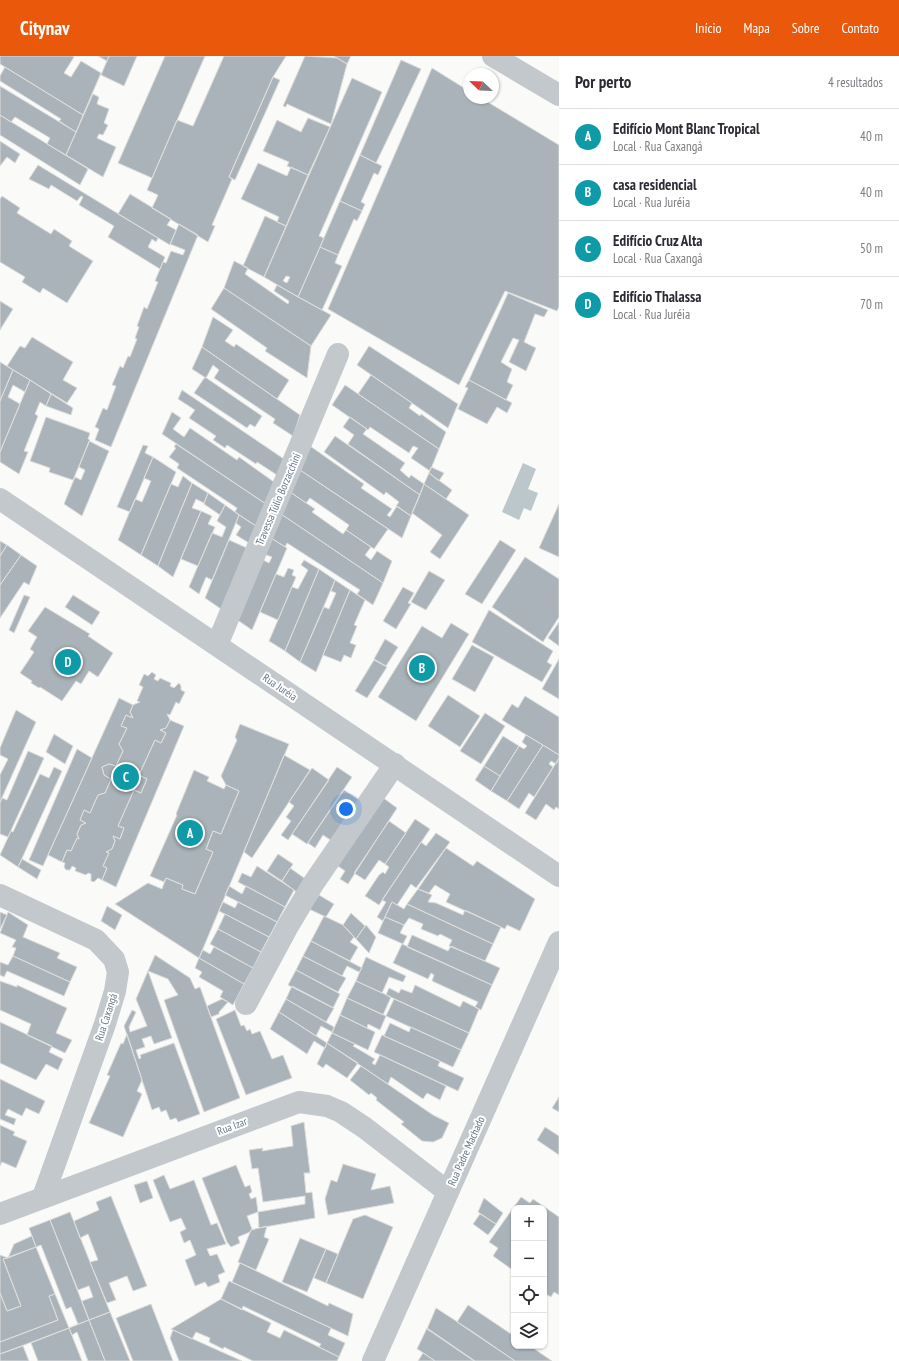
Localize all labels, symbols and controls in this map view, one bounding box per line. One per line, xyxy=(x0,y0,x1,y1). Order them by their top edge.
text: Citynav xyxy=(20,16,70,40)
text: Início xyxy=(695,19,722,37)
text: Mapa xyxy=(744,19,770,37)
text: Sobre xyxy=(792,19,820,37)
text: Contato xyxy=(842,19,879,37)
north arrow xyxy=(463,68,499,104)
text: Por perto xyxy=(575,71,631,93)
text: 4 resultados xyxy=(828,74,883,91)
text: Edifício Mont Blanc Tropical xyxy=(613,119,760,138)
text: A xyxy=(585,128,591,145)
text: 40 m xyxy=(860,128,883,145)
text: Local · Rua Caxangá xyxy=(613,138,702,155)
text: casa residencial xyxy=(613,175,697,194)
text: B xyxy=(585,184,591,201)
text: 40 m xyxy=(860,184,883,201)
text: Local · Rua Juréia xyxy=(613,194,690,211)
text: Edifício Cruz Alta xyxy=(613,231,703,250)
text: C xyxy=(585,240,591,257)
text: 50 m xyxy=(860,240,883,257)
text: Local · Rua Caxangá xyxy=(613,250,702,267)
text: Edifício Thalassa xyxy=(613,287,701,306)
text: D xyxy=(585,296,591,313)
text: 70 m xyxy=(860,296,883,313)
text: Local · Rua Juréia xyxy=(613,306,690,323)
street label: Travessa Túlio Borzacchini xyxy=(252,451,304,547)
pin: D xyxy=(55,647,81,677)
pin: B xyxy=(409,653,435,683)
street label: Rua Juréia xyxy=(260,670,300,704)
pin: C xyxy=(113,762,139,792)
your location xyxy=(336,799,356,819)
pin: A xyxy=(177,818,203,848)
street label: Rua Caxangá xyxy=(92,992,120,1042)
street label: Rua Izar xyxy=(215,1114,249,1138)
street label: Rua Padre Machado xyxy=(444,1114,488,1188)
map controls xyxy=(511,1205,547,1349)
button: + xyxy=(511,1205,547,1241)
button: − xyxy=(511,1241,547,1277)
button: locate xyxy=(511,1277,547,1313)
button: layers xyxy=(511,1313,547,1349)

